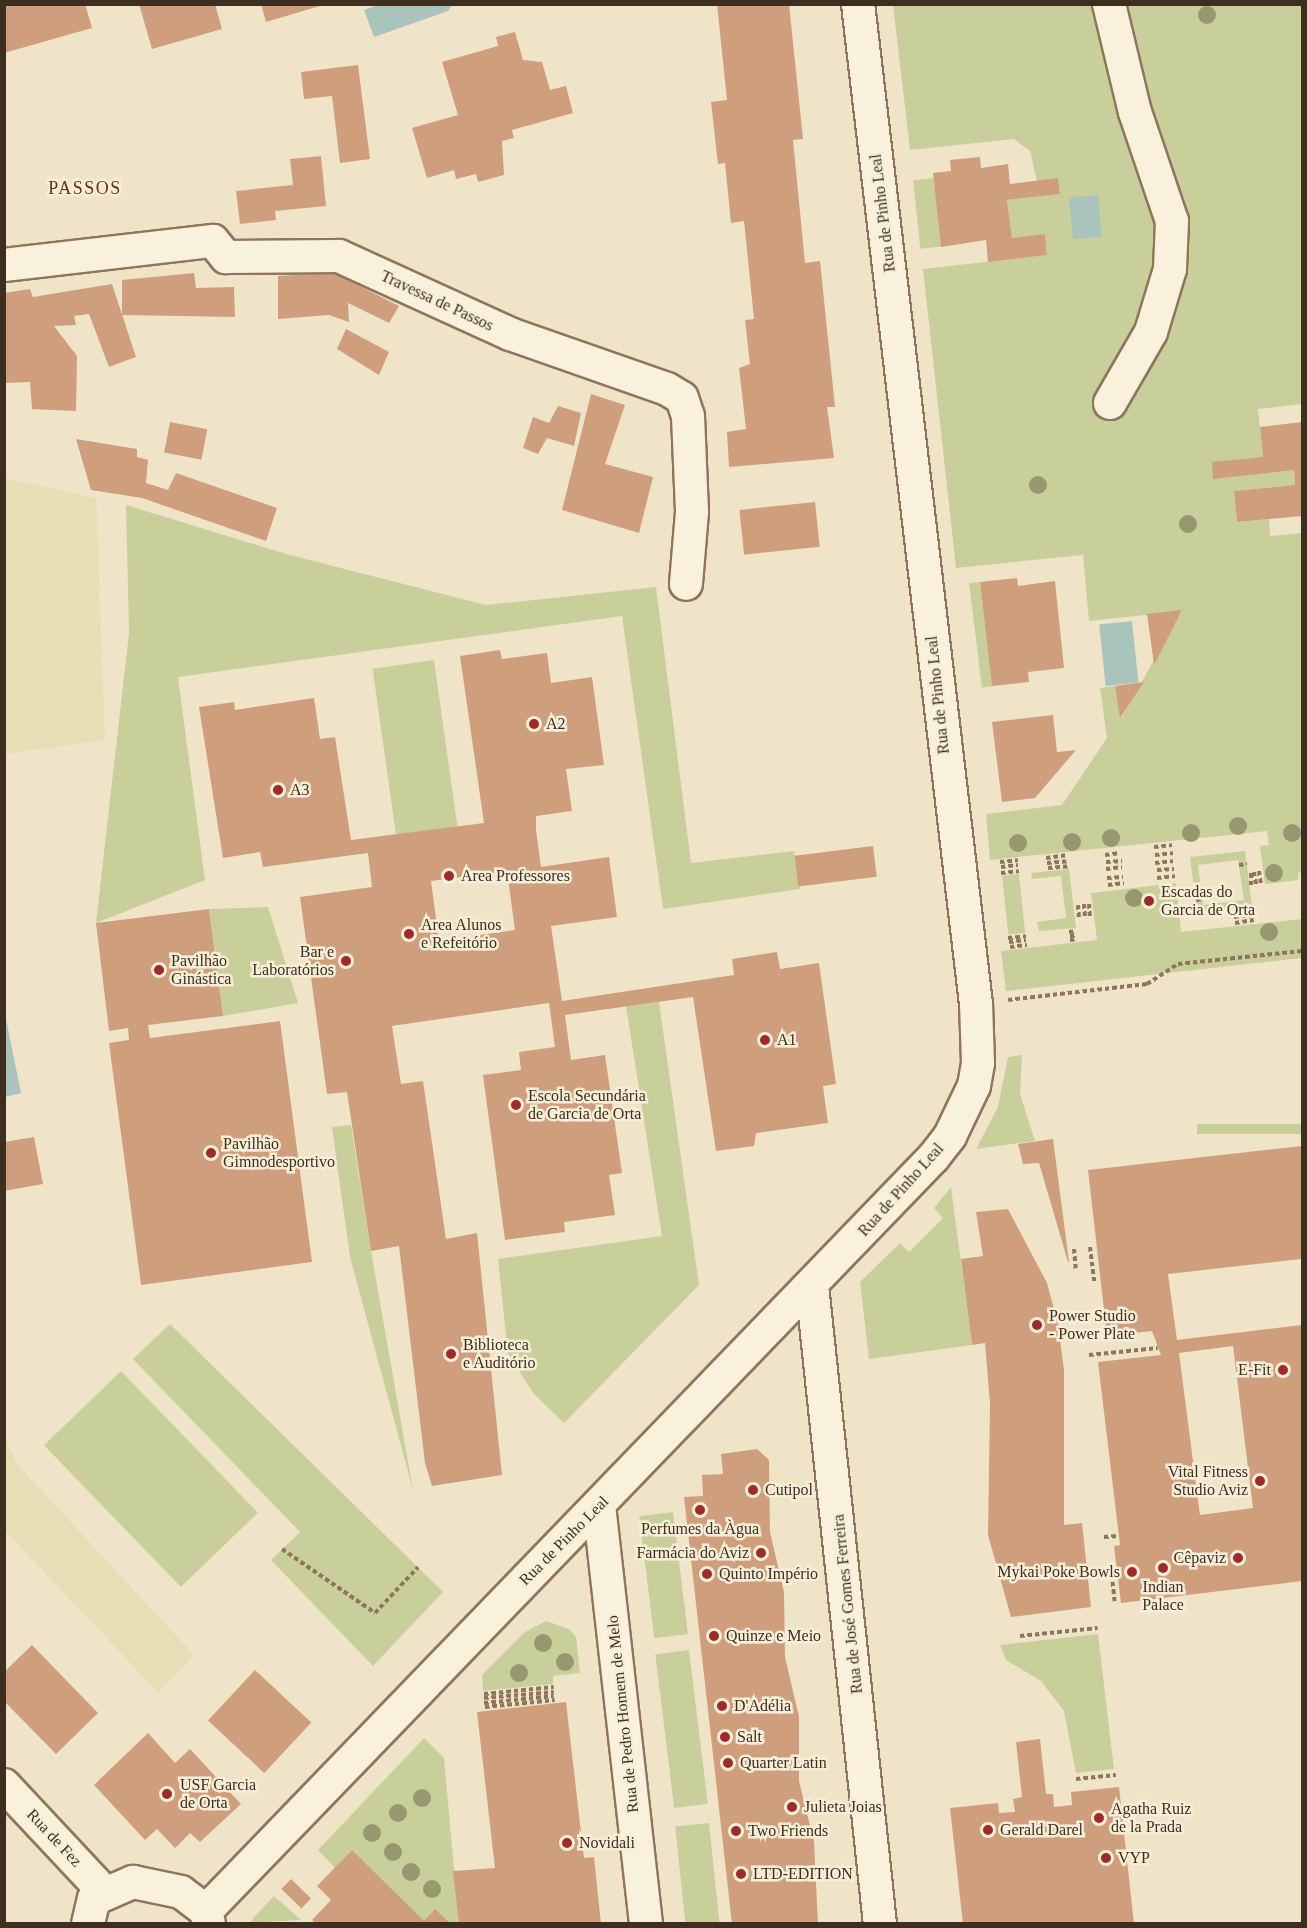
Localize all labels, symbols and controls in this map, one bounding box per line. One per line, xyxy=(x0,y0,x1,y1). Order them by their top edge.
street label: Rua de Pinho Leal xyxy=(866,153,900,273)
district label: PASSOS xyxy=(48,177,122,199)
street label: Travessa de Passos xyxy=(378,267,496,335)
street label: Rua de Pinho Leal xyxy=(922,635,954,755)
place label: A2 xyxy=(546,714,566,734)
marker: A2 xyxy=(527,717,541,731)
place label: A3 xyxy=(290,780,310,800)
marker: A3 xyxy=(271,783,285,797)
place label: Area Professores xyxy=(461,866,570,886)
marker: Area Professores xyxy=(442,869,456,883)
place label: Escadas do Garcia de Orta xyxy=(1161,882,1255,920)
marker: Escadas do Garcia de Orta xyxy=(1142,894,1156,908)
place label: Area Alunos e Refeitório xyxy=(421,915,502,953)
marker: Area Alunos e Refeitório xyxy=(402,927,416,941)
place label: Bar e Laboratórios xyxy=(252,942,334,980)
place label: Pavilhão Ginástica xyxy=(171,951,231,989)
marker: Bar e Laboratórios xyxy=(339,954,353,968)
marker: Pavilhão Ginástica xyxy=(152,963,166,977)
place label: A1 xyxy=(777,1030,797,1050)
marker: A1 xyxy=(758,1033,772,1047)
place label: Escola Secundária de Garcia de Orta xyxy=(528,1086,646,1124)
marker: Escola Secundária de Garcia de Orta xyxy=(509,1098,523,1112)
place label: Pavilhão Gimnodesportivo xyxy=(223,1134,335,1172)
street label: Rua de Pinho Leal xyxy=(854,1139,948,1241)
marker: Pavilhão Gimnodesportivo xyxy=(204,1146,218,1160)
place label: Power Studio - Power Plate xyxy=(1049,1306,1136,1344)
marker: Power Studio - Power Plate xyxy=(1030,1318,1044,1332)
place label: Biblioteca e Auditório xyxy=(463,1335,536,1373)
marker: Biblioteca e Auditório xyxy=(444,1347,458,1361)
place label: E-Fit xyxy=(1238,1360,1271,1380)
marker: E-Fit xyxy=(1276,1363,1290,1377)
place label: Vital Fitness Studio Aviz xyxy=(1168,1462,1248,1500)
marker: Vital Fitness Studio Aviz xyxy=(1253,1474,1267,1488)
place label: Cutipol xyxy=(765,1480,813,1500)
marker: Cutipol xyxy=(746,1483,760,1497)
street label: Rua de Pinho Leal xyxy=(515,1492,613,1590)
marker: Perfumes da Àgua xyxy=(693,1503,707,1517)
street label: Rua de José Gomes Ferreira xyxy=(829,1513,867,1695)
place label: Perfumes da Àgua xyxy=(641,1519,759,1539)
place label: Farmácia do Aviz xyxy=(636,1543,749,1563)
marker: Farmácia do Aviz xyxy=(754,1546,768,1560)
place label: Cêpaviz xyxy=(1174,1548,1226,1568)
marker: Cêpaviz xyxy=(1231,1551,1245,1565)
marker: Indian Palace xyxy=(1156,1561,1170,1575)
place label: Mykai Poke Bowls xyxy=(997,1562,1120,1582)
place label: Quinto Império xyxy=(719,1564,818,1584)
marker: Mykai Poke Bowls xyxy=(1125,1565,1139,1579)
marker: Quinto Império xyxy=(700,1567,714,1581)
place label: Indian Palace xyxy=(1142,1577,1184,1615)
street label: Rua de Pedro Homem de Melo xyxy=(603,1614,643,1814)
place label: Quinze e Meio xyxy=(726,1626,821,1646)
marker: Quinze e Meio xyxy=(707,1629,721,1643)
place label: D'Adélia xyxy=(734,1696,791,1716)
marker: D'Adélia xyxy=(715,1699,729,1713)
place label: Salt xyxy=(737,1727,762,1747)
marker: Salt xyxy=(718,1730,732,1744)
place label: Quarter Latin xyxy=(740,1753,827,1773)
marker: Quarter Latin xyxy=(721,1756,735,1770)
place label: USF Garcia de Orta xyxy=(180,1775,256,1813)
marker: USF Garcia de Orta xyxy=(158,1785,176,1803)
place label: Julieta Joias xyxy=(804,1797,882,1817)
place label: Agatha Ruiz de la Prada xyxy=(1111,1799,1191,1837)
marker: Julieta Joias xyxy=(785,1800,799,1814)
street label: Rua de Fez xyxy=(22,1805,86,1871)
marker: Agatha Ruiz de la Prada xyxy=(1092,1811,1106,1825)
place label: Gerald Darel xyxy=(1000,1820,1083,1840)
place label: Two Friends xyxy=(748,1821,828,1841)
marker: Gerald Darel xyxy=(981,1823,995,1837)
marker: Two Friends xyxy=(729,1824,743,1838)
place label: Novidali xyxy=(579,1833,635,1853)
marker: Novidali xyxy=(560,1836,574,1850)
place label: VYP xyxy=(1118,1848,1150,1868)
marker: VYP xyxy=(1099,1851,1113,1865)
place label: LTD-EDITION xyxy=(753,1864,853,1884)
marker: LTD-EDITION xyxy=(734,1867,748,1881)

